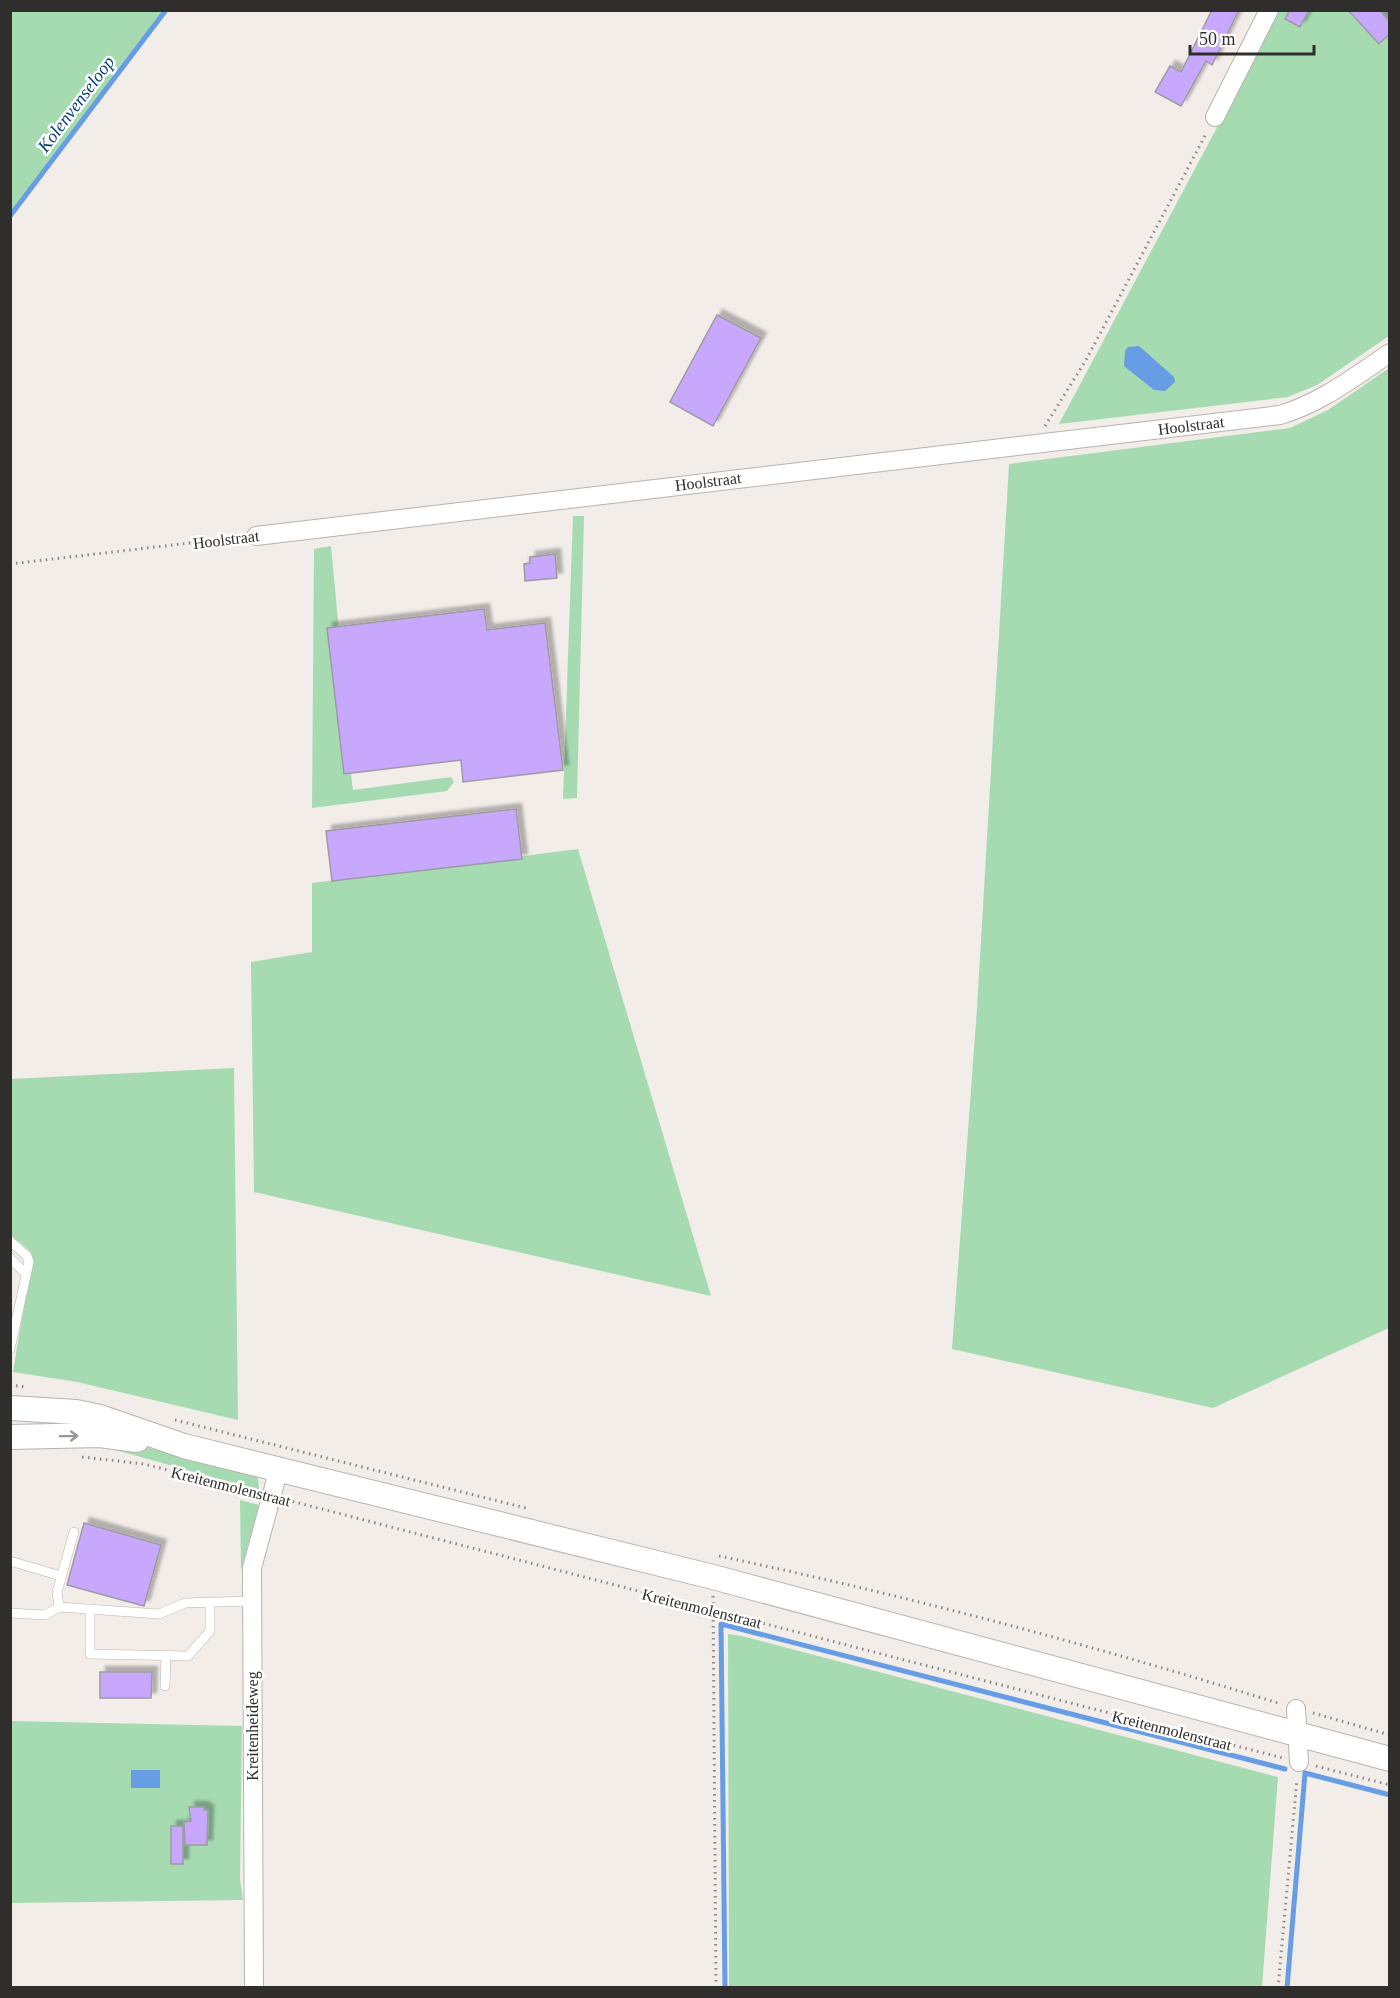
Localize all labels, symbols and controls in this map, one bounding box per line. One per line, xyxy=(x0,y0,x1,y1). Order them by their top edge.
scale bar xyxy=(1190,18,1314,56)
text: 50 m xyxy=(1199,29,1236,49)
water label: Kolenvenseloop xyxy=(33,52,119,157)
street label: Hoolstraat xyxy=(1157,413,1226,438)
street label: Hoolstraat xyxy=(674,469,743,494)
street label: Hoolstraat xyxy=(192,527,261,552)
one-way arrow xyxy=(58,1430,78,1442)
street label: Kreitenmolenstraat xyxy=(169,1463,293,1510)
street label: Kreitenmolenstraat xyxy=(640,1585,764,1632)
street label: Kreitenheideweg xyxy=(244,1671,262,1781)
street label: Kreitenmolenstraat xyxy=(1110,1707,1234,1754)

